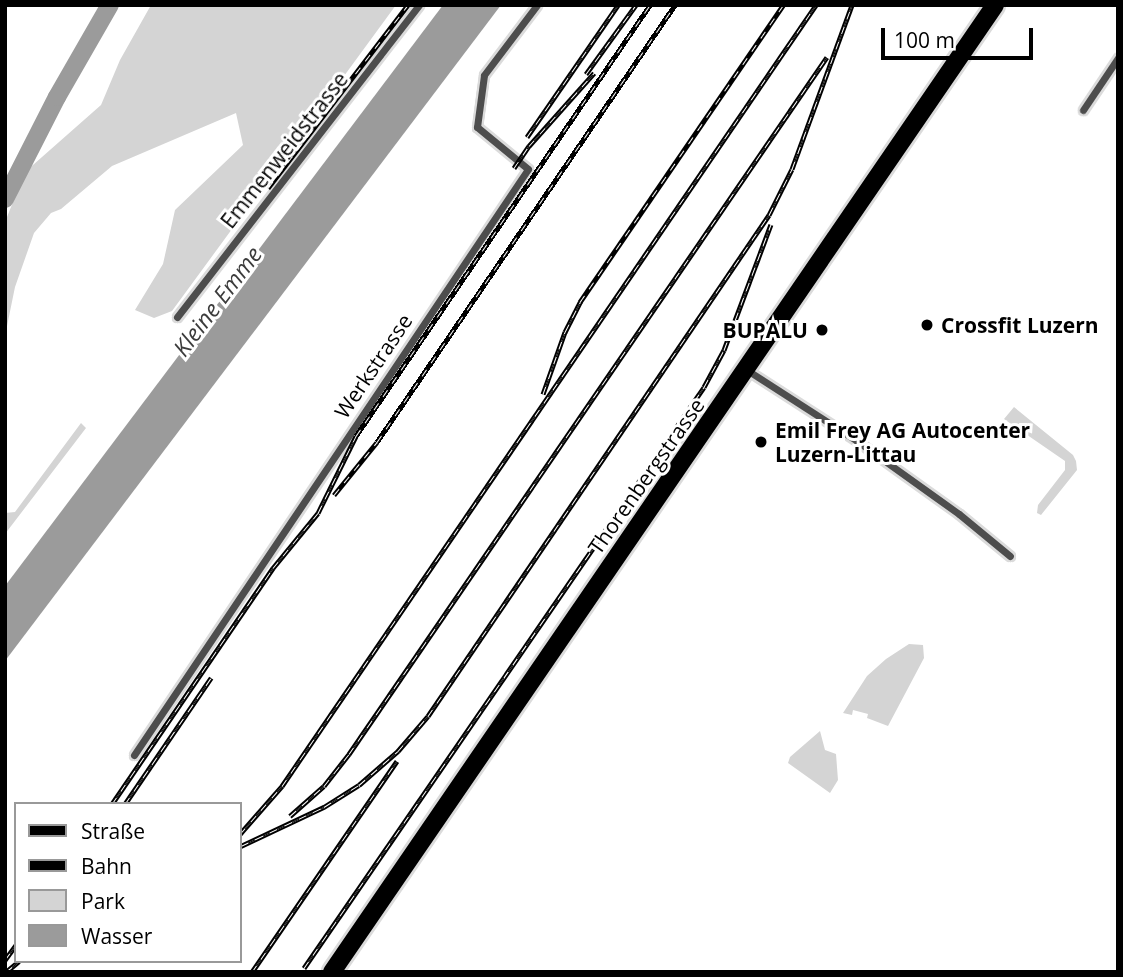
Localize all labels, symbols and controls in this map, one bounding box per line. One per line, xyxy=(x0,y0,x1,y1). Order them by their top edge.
scale bar xyxy=(885,14,1037,58)
text: 100 m xyxy=(894,26,955,54)
street label: Emmenweidstrasse xyxy=(215,67,353,233)
water label: Kleine Emme xyxy=(167,241,267,361)
street label: Werkstrasse xyxy=(329,309,417,423)
place label: Crossfit Luzern xyxy=(941,312,1099,338)
place label: BUPALU xyxy=(723,317,808,343)
marker: Crossfit Luzern xyxy=(919,317,935,333)
marker: BUPALU xyxy=(814,322,830,338)
street label: Thorenbergstrasse xyxy=(583,393,709,559)
place label: Emil Frey AG Autocenter Luzern-Littau xyxy=(775,417,1030,467)
marker: Emil Frey AG Autocenter Luzern-Littau xyxy=(753,434,769,450)
legend xyxy=(14,802,242,963)
text: Straße xyxy=(81,817,145,845)
text: Bahn xyxy=(81,852,132,880)
text: Park xyxy=(81,887,125,915)
text: Wasser xyxy=(81,922,152,950)

